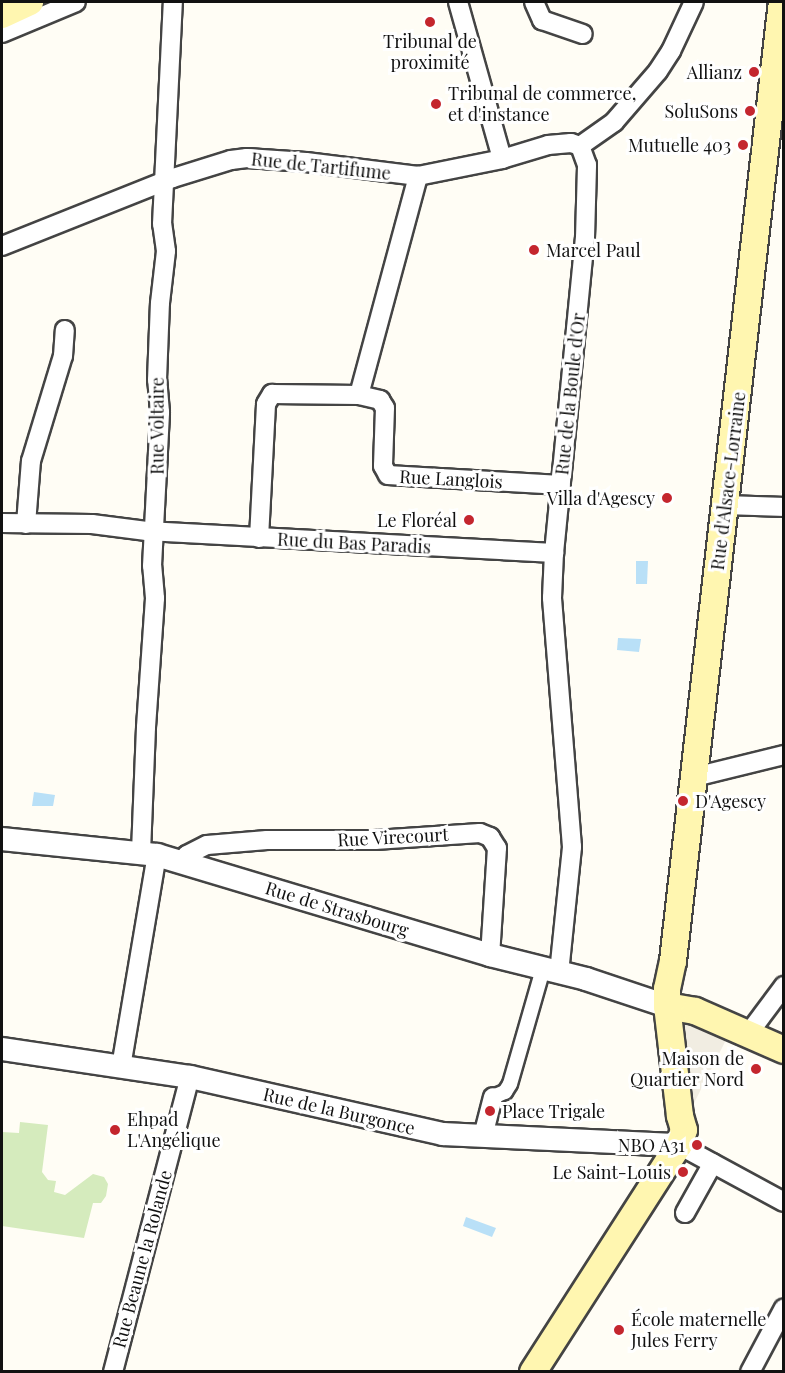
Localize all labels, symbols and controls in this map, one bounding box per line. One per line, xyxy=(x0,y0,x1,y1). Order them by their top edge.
marker: Tribunal de proximité xyxy=(423,15,437,29)
place label: Tribunal de proximité xyxy=(383,31,477,74)
place label: Allianz xyxy=(687,61,742,83)
marker: Allianz xyxy=(747,65,761,79)
place label: Tribunal de commerce, et d'instance xyxy=(448,83,636,125)
marker: Tribunal de commerce, et d'instance xyxy=(429,97,443,111)
place label: SoluSons xyxy=(665,100,738,122)
marker: SoluSons xyxy=(743,104,757,118)
place label: Mutuelle 403 xyxy=(628,134,731,156)
marker: Mutuelle 403 xyxy=(736,138,750,152)
street label: Rue de Tartifume xyxy=(250,148,392,184)
place label: Marcel Paul xyxy=(546,239,641,261)
marker: Marcel Paul xyxy=(527,243,541,257)
street label: Rue de la Boule d'Or xyxy=(551,311,589,477)
street label: Rue Voltaire xyxy=(146,377,168,475)
street label: Rue d'Alsace-Lorraine xyxy=(706,391,750,571)
street label: Rue Langlois xyxy=(399,466,503,492)
place label: Villa d'Agescy xyxy=(547,487,655,509)
marker: Villa d'Agescy xyxy=(660,491,674,505)
place label: Le Floréal xyxy=(377,509,457,531)
marker: Le Floréal xyxy=(462,513,476,527)
street label: Rue du Bas Paradis xyxy=(277,528,431,558)
place label: D'Agescy xyxy=(695,790,766,812)
marker: D'Agescy xyxy=(676,794,690,808)
street label: Rue Virecourt xyxy=(336,823,450,851)
street label: Rue de Strasbourg xyxy=(263,877,411,941)
place label: Maison de Quartier Nord xyxy=(630,1048,744,1090)
marker: Maison de Quartier Nord xyxy=(749,1062,763,1076)
street label: Rue de la Burgonce xyxy=(261,1083,417,1139)
place label: Place Trigale xyxy=(502,1100,606,1122)
marker: Place Trigale xyxy=(483,1104,497,1118)
place label: Ehpad L'Angélique xyxy=(127,1109,221,1152)
marker: Ehpad L'Angélique xyxy=(108,1123,122,1137)
place label: NBO A31 xyxy=(617,1134,685,1156)
marker: NBO A31 xyxy=(690,1138,704,1152)
place label: Le Saint-Louis xyxy=(553,1161,671,1183)
marker: Le Saint-Louis xyxy=(676,1165,690,1179)
street label: Rue Beaune la Rolande xyxy=(108,1167,176,1351)
place label: École maternelle Jules Ferry xyxy=(631,1309,766,1352)
marker: École maternelle Jules Ferry xyxy=(612,1323,626,1337)

